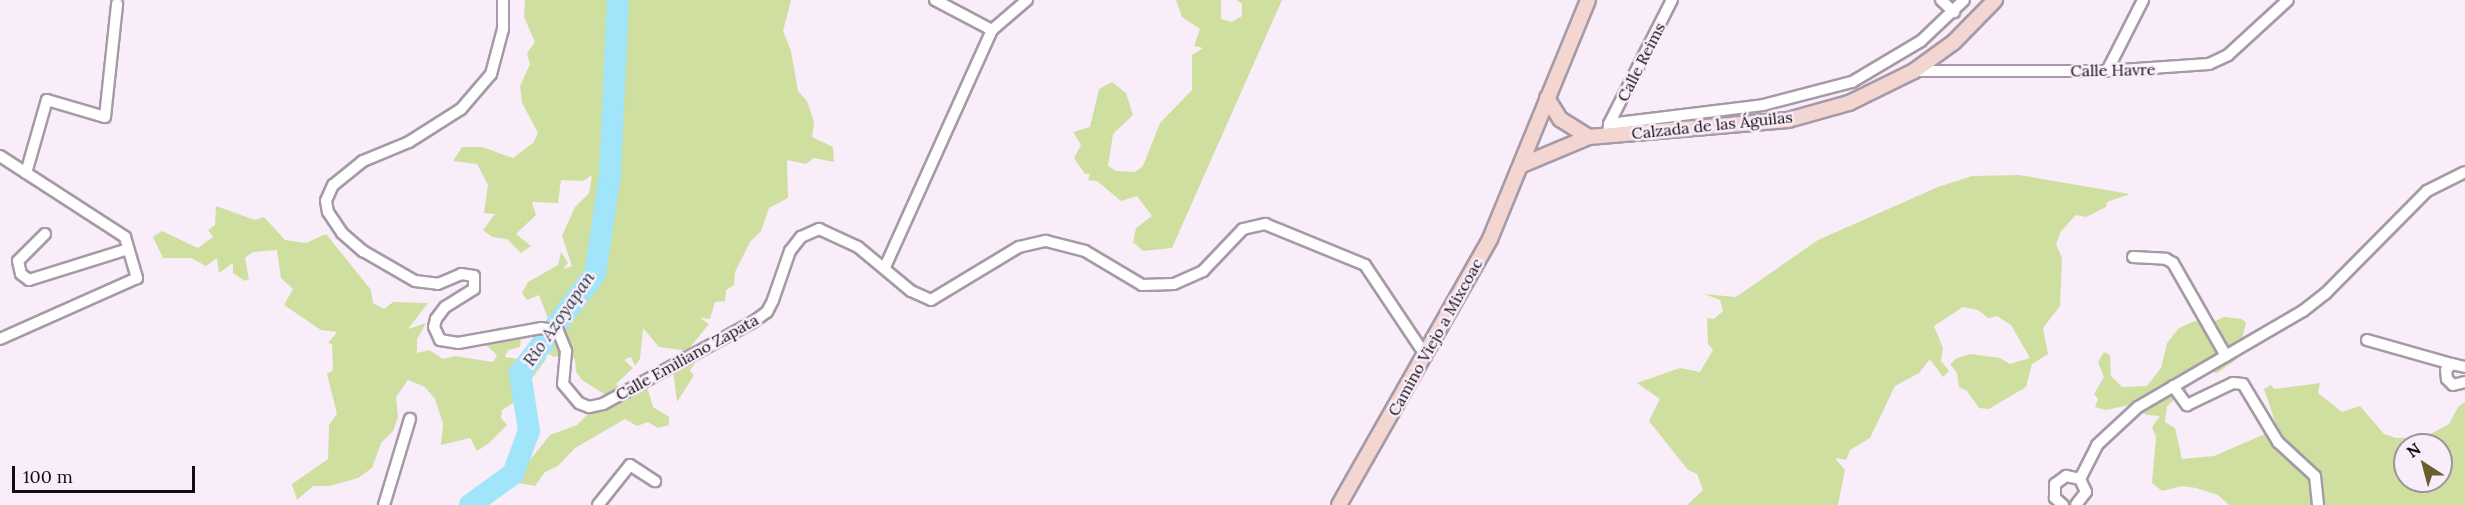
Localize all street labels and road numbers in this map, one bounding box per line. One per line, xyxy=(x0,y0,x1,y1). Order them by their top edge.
street label: Calle Reims xyxy=(1613,19,1669,105)
street label: Calle Havre xyxy=(2070,60,2156,80)
street label: Calzada de las Águilas xyxy=(1631,107,1793,143)
street label: Camino Viejo a Mixcoac xyxy=(1384,255,1486,419)
street label: Calle Emiliano Zapata xyxy=(612,310,762,404)

